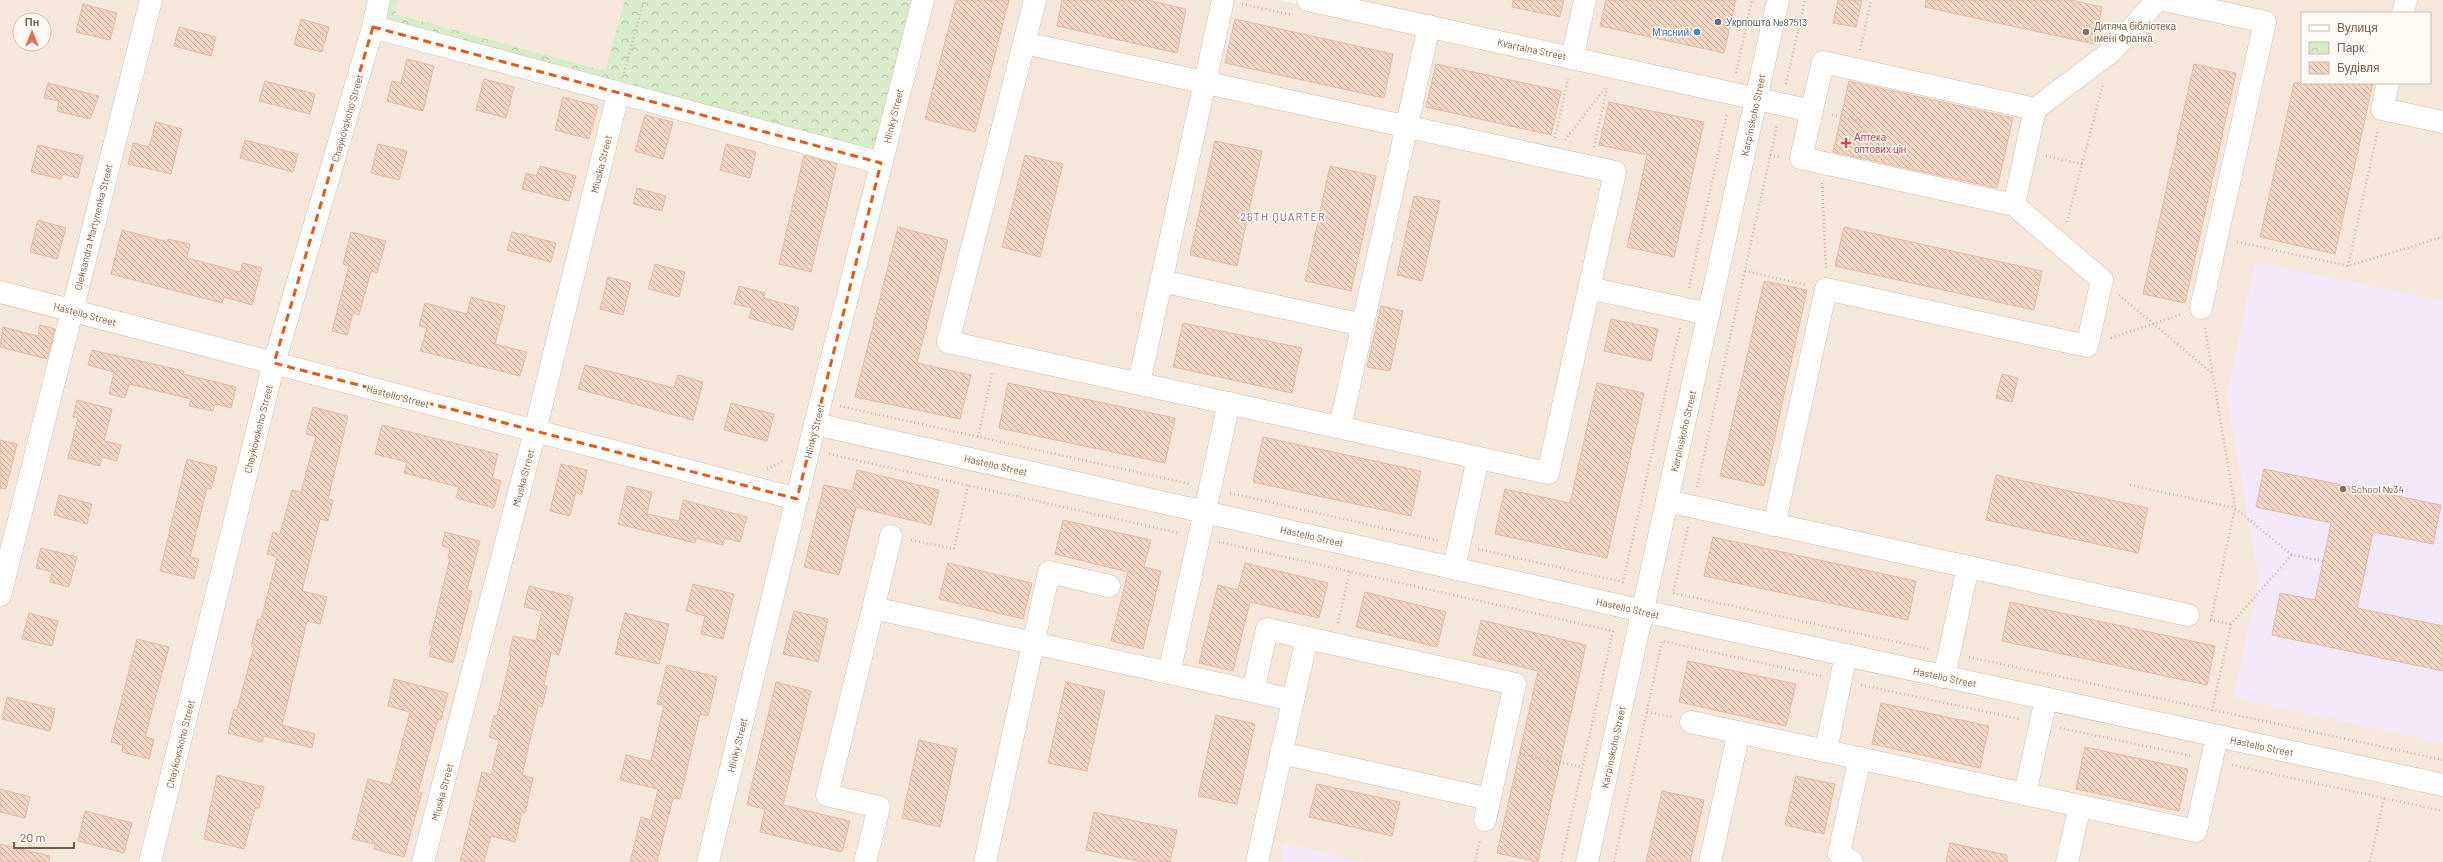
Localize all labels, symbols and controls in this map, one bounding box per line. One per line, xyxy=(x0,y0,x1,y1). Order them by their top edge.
north arrow xyxy=(12,12,52,52)
legend xyxy=(2301,12,2431,84)
text: Пн xyxy=(25,15,39,28)
place label: Укрпошта №87513 xyxy=(1726,16,1807,28)
marker: Укрпошта №87513 xyxy=(1713,17,1723,27)
place label: Дитяча бібліотека імені Франка xyxy=(2094,20,2176,44)
text: Вулиця xyxy=(2337,20,2378,35)
place label: М'ясний xyxy=(1652,26,1689,38)
marker: М'ясний xyxy=(1692,27,1702,37)
marker: Дитяча бібліотека імені Франка xyxy=(2081,27,2091,37)
street label: Kvartalna Street xyxy=(1496,36,1568,62)
text: Парк xyxy=(2337,40,2365,55)
text: Будівля xyxy=(2337,60,2379,75)
street label: Chaykovskoho Street xyxy=(329,72,365,163)
street label: Karpinskoho Street xyxy=(1738,73,1768,157)
street label: Hlinky Street xyxy=(880,87,906,144)
place label: Аптека оптових цін xyxy=(1854,131,1906,155)
street label: Miuska Street xyxy=(588,133,614,194)
marker: Аптека оптових цін xyxy=(1841,138,1851,148)
street label: Oleksandra Martynenka Street xyxy=(71,162,115,291)
district label: 26TH QUARTER xyxy=(1240,210,1326,223)
street label: Hastello Street xyxy=(52,300,118,328)
street label: Hastello Street xyxy=(365,382,431,410)
street label: Chaykovskoho Street xyxy=(241,383,275,474)
street label: Karpinskoho Street xyxy=(1668,389,1698,473)
street label: Hlinky Street xyxy=(801,402,827,459)
street label: Miuska Street xyxy=(510,448,537,508)
street label: Hastello Street xyxy=(963,452,1029,478)
place label: School №34 xyxy=(2351,483,2404,495)
marker: School №34 xyxy=(2338,484,2348,494)
street label: Hastello Street xyxy=(1279,523,1345,549)
street label: Hastello Street xyxy=(1595,595,1661,621)
street label: Hastello Street xyxy=(1912,664,1978,690)
street label: Chaykovskoho Street xyxy=(163,698,197,789)
street label: Karpinskoho Street xyxy=(1598,705,1628,789)
street label: Hlinky Street xyxy=(724,716,750,773)
street label: Hastello Street xyxy=(2229,733,2295,759)
street label: Miuska Street xyxy=(429,762,456,822)
scale bar xyxy=(14,824,74,850)
text: 20 m xyxy=(20,830,46,844)

